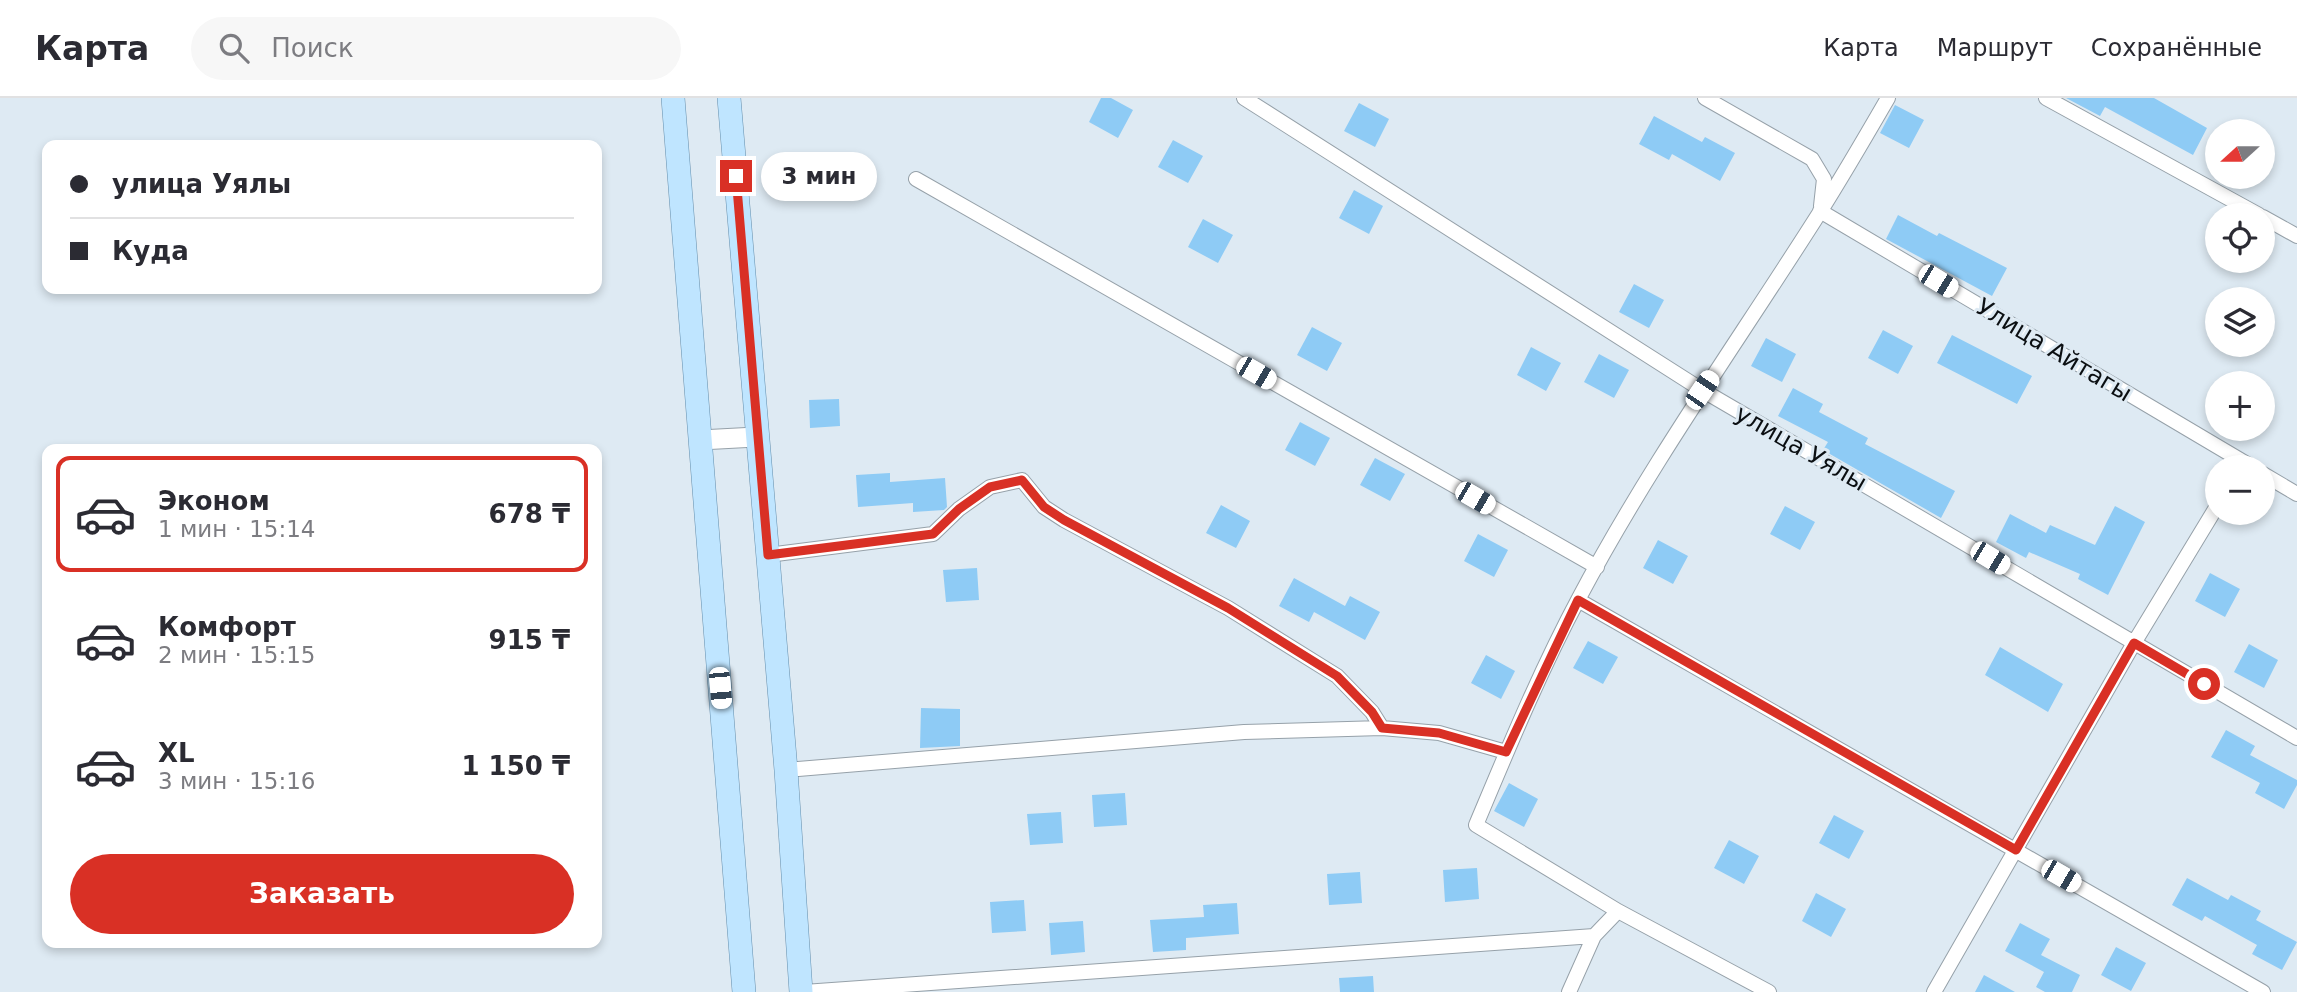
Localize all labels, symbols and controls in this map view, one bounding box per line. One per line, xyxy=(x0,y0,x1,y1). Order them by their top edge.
search box xyxy=(191,17,681,80)
text: Карта xyxy=(35,29,149,68)
icon: search xyxy=(215,29,253,67)
text: Поиск xyxy=(271,33,354,63)
text: Карта xyxy=(1823,34,1899,62)
text: Маршрут xyxy=(1937,34,2053,62)
text: Сохранённые xyxy=(2091,34,2262,62)
north arrow xyxy=(2205,119,2275,189)
map controls xyxy=(2205,119,2275,525)
callout: 3 мин xyxy=(760,152,876,200)
route end xyxy=(720,160,752,192)
text: 3 мин xyxy=(782,163,856,189)
text: улица Уялы xyxy=(112,169,291,199)
button: locate xyxy=(2205,203,2275,273)
text: Куда xyxy=(112,236,189,266)
car xyxy=(1915,261,1962,301)
button: layers xyxy=(2205,287,2275,357)
street label: Улица Айтагы xyxy=(1971,293,2137,407)
car xyxy=(1233,353,1280,393)
car xyxy=(1682,367,1723,413)
button: + xyxy=(2205,371,2275,441)
street label: улица Уялы xyxy=(1730,399,1872,497)
button: − xyxy=(2205,455,2275,525)
car xyxy=(1452,478,1499,518)
icon: car xyxy=(74,483,137,546)
text: Эконом xyxy=(158,486,270,516)
text: 678 ₸ xyxy=(489,499,570,529)
text: 1 мин · 15:14 xyxy=(158,516,316,542)
car xyxy=(1967,538,2014,578)
icon: car xyxy=(74,609,137,672)
text: Комфорт xyxy=(158,612,296,642)
text: 915 ₸ xyxy=(489,625,570,655)
text: 2 мин · 15:15 xyxy=(158,642,316,668)
car xyxy=(708,666,733,710)
route start xyxy=(2188,668,2220,700)
icon: car xyxy=(74,735,137,798)
text: XL xyxy=(158,738,195,768)
text: 1 150 ₸ xyxy=(461,751,570,781)
text: 3 мин · 15:16 xyxy=(158,768,316,794)
button: Заказать xyxy=(70,854,574,934)
car xyxy=(2038,856,2085,896)

